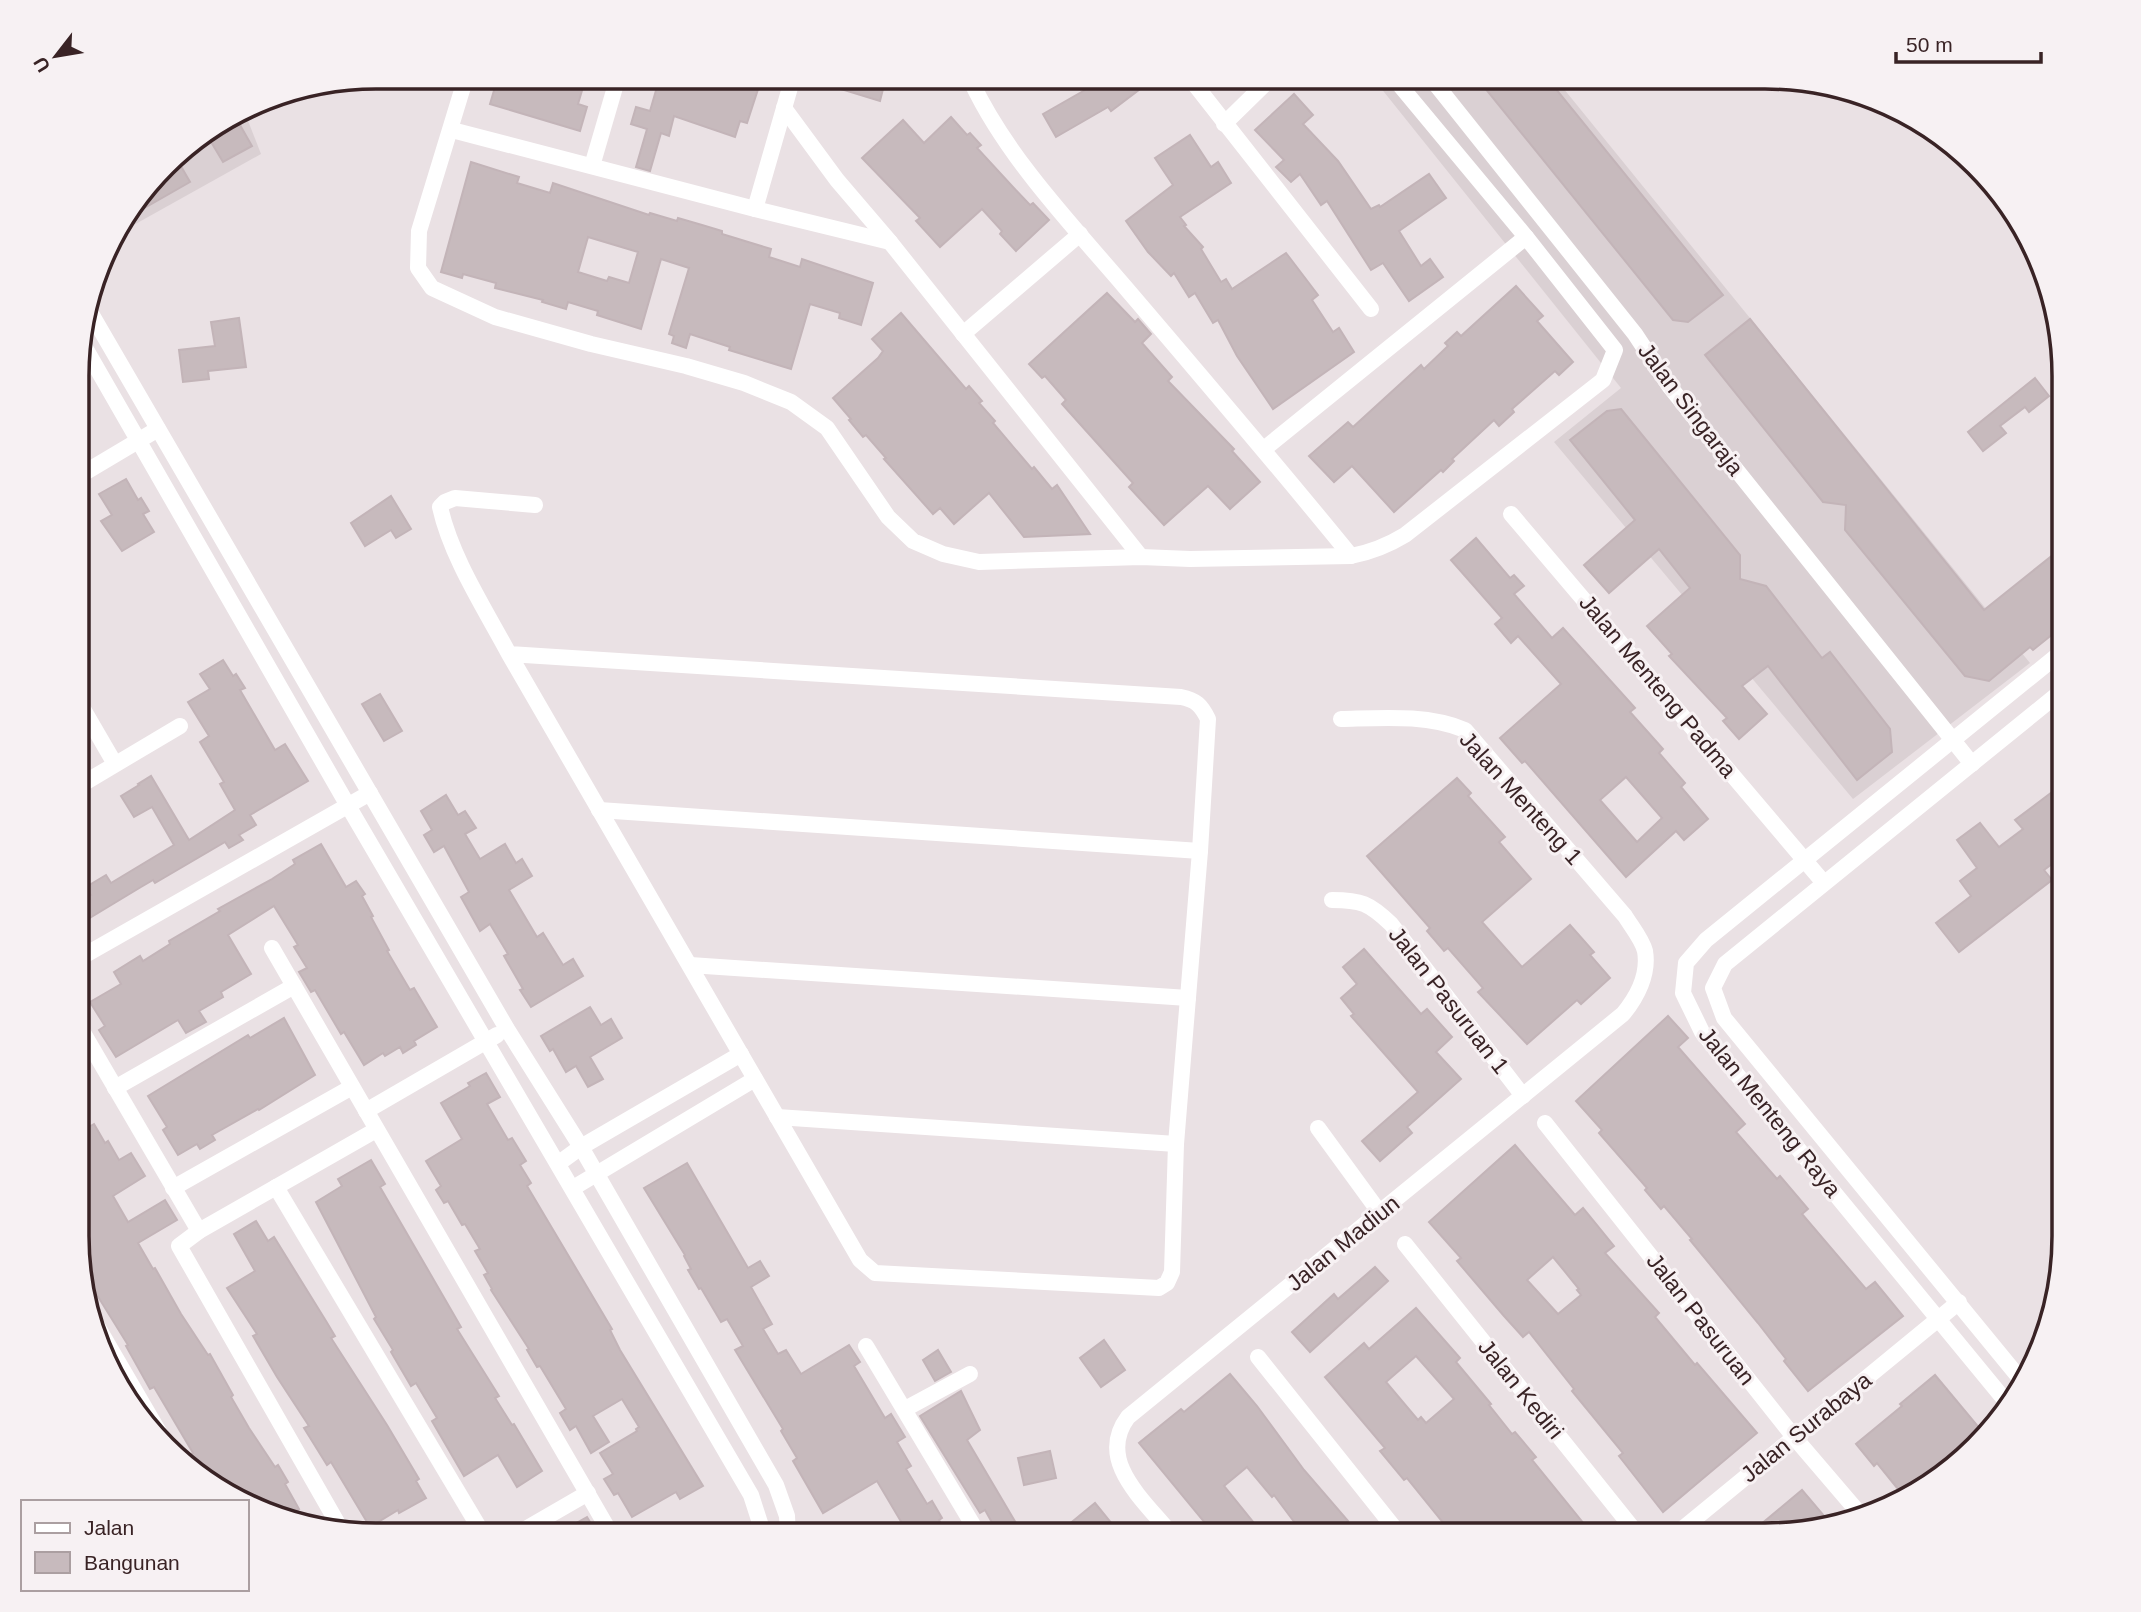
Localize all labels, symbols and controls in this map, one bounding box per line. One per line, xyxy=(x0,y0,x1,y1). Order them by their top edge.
north arrow xyxy=(21,21,91,91)
scale bar xyxy=(1896,21,2041,65)
text: 50 m xyxy=(1906,33,1953,56)
text: U xyxy=(29,53,54,76)
street label: Jalan Singaraja xyxy=(1633,338,1749,480)
street label: Jalan Menteng Padma xyxy=(1574,589,1742,783)
street label: Jalan Menteng 1 xyxy=(1454,726,1588,870)
street label: Jalan Pasuruan 1 xyxy=(1384,921,1514,1079)
street label: Jalan Menteng Raya xyxy=(1694,1022,1847,1202)
street label: Jalan Madiun xyxy=(1282,1190,1404,1296)
street label: Jalan Pasuruan xyxy=(1642,1248,1760,1390)
street label: Jalan Kediri xyxy=(1473,1334,1569,1444)
street label: Jalan Surabaya xyxy=(1736,1366,1876,1487)
legend xyxy=(21,1500,248,1591)
text: Jalan xyxy=(84,1516,134,1539)
text: Bangunan xyxy=(84,1551,180,1574)

